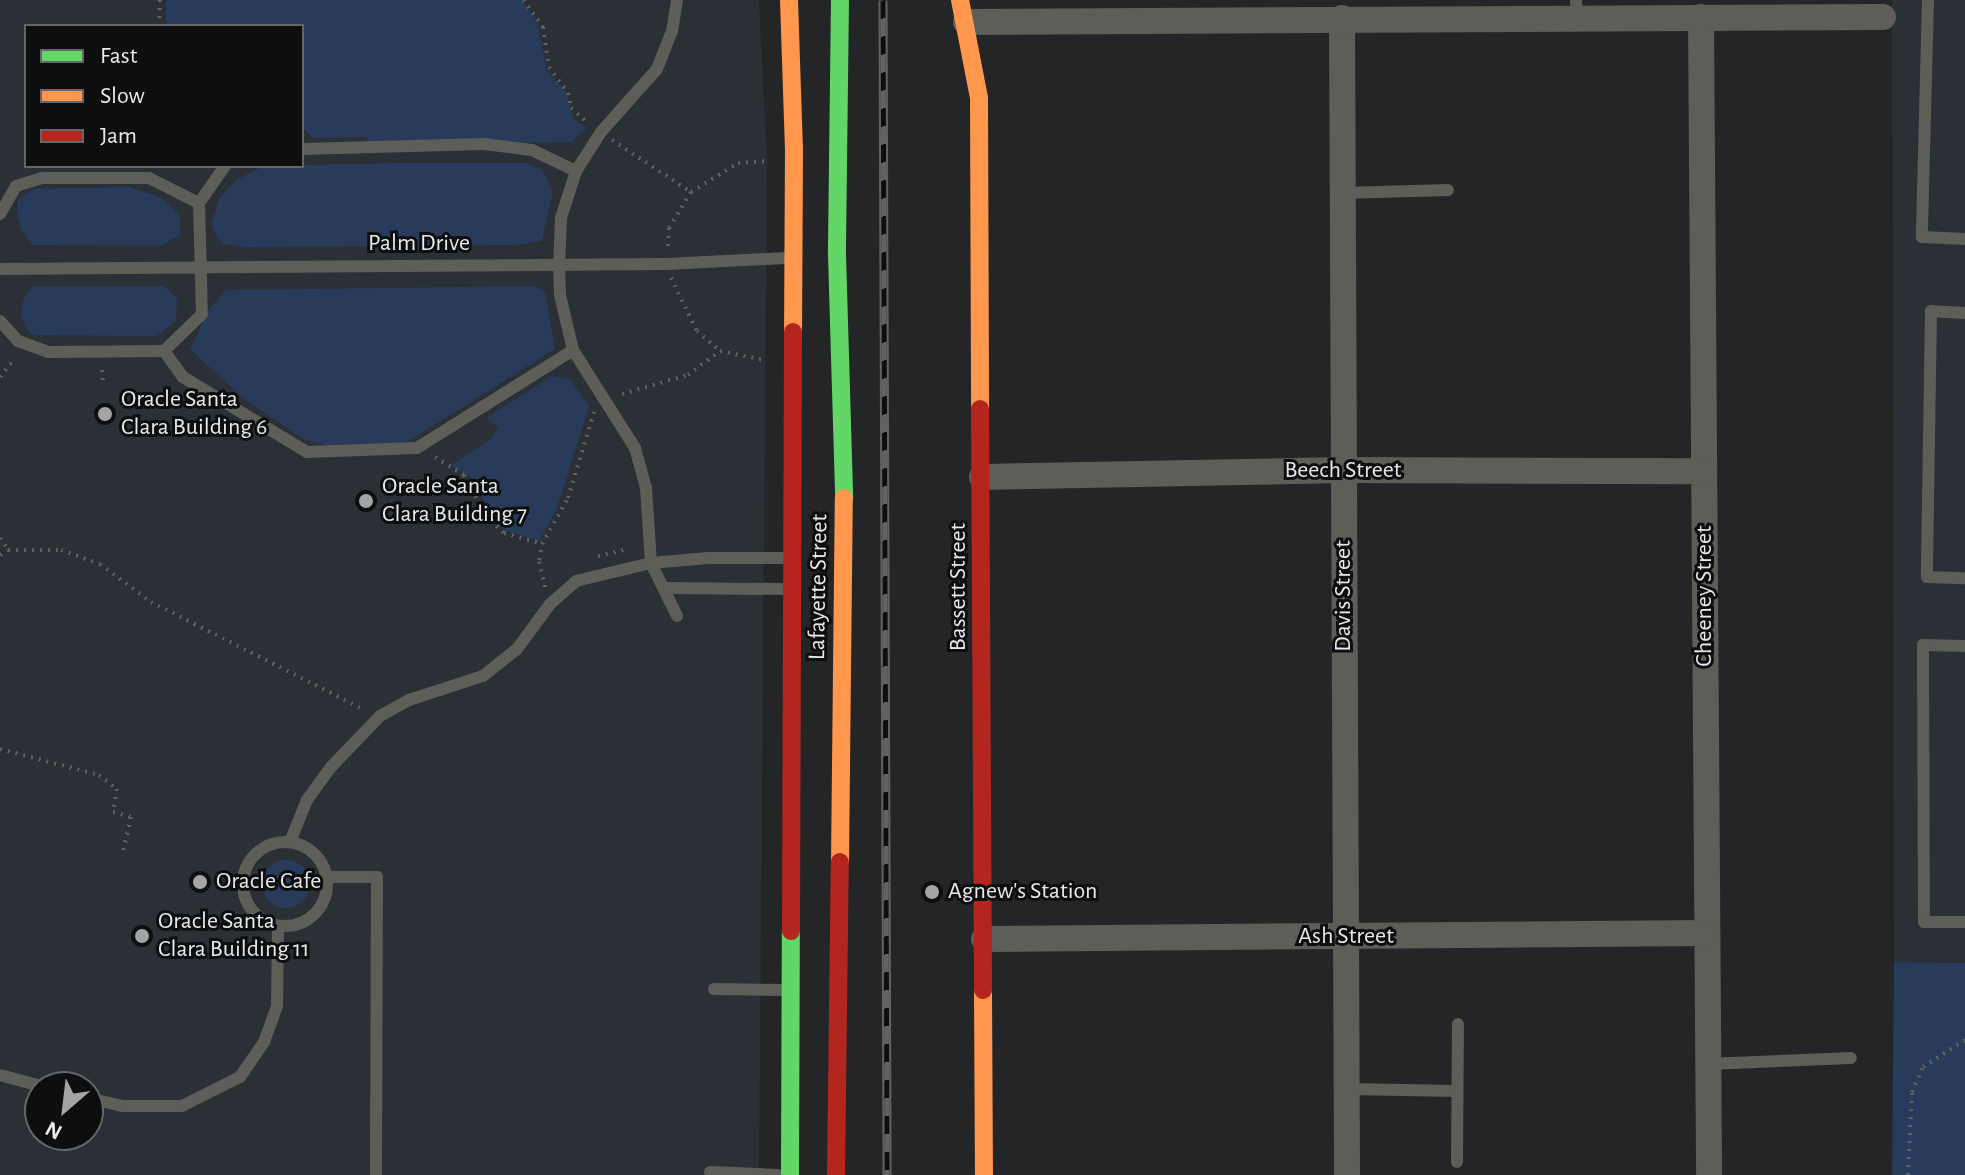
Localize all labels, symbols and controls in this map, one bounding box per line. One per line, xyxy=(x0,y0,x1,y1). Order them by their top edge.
legend xyxy=(24,24,304,168)
text: Fast xyxy=(100,44,137,68)
text: Slow xyxy=(100,84,145,108)
text: Jam xyxy=(100,124,137,148)
street label: Palm Drive xyxy=(368,230,470,258)
place label: Oracle Santa Clara Building 6 xyxy=(121,386,267,442)
marker: Oracle Santa Clara Building 6 xyxy=(96,405,114,423)
street label: Beech Street xyxy=(1285,457,1401,485)
place label: Oracle Santa Clara Building 7 xyxy=(382,473,527,529)
marker: Oracle Santa Clara Building 7 xyxy=(357,492,375,510)
street label: Lafayette Street xyxy=(803,514,835,660)
street label: Bassett Street xyxy=(945,523,973,651)
street label: Cheeney Street xyxy=(1691,525,1719,667)
street label: Davis Street xyxy=(1330,540,1358,652)
place label: Oracle Cafe xyxy=(216,868,321,896)
marker: Oracle Cafe xyxy=(191,873,209,891)
place label: Agnew's Station xyxy=(948,878,1097,906)
marker: Agnew's Station xyxy=(923,883,941,901)
place label: Oracle Santa Clara Building 11 xyxy=(158,908,309,964)
street label: Ash Street xyxy=(1298,923,1394,951)
marker: Oracle Santa Clara Building 11 xyxy=(133,927,151,945)
north arrow xyxy=(24,1071,104,1151)
text: N xyxy=(42,1117,66,1144)

